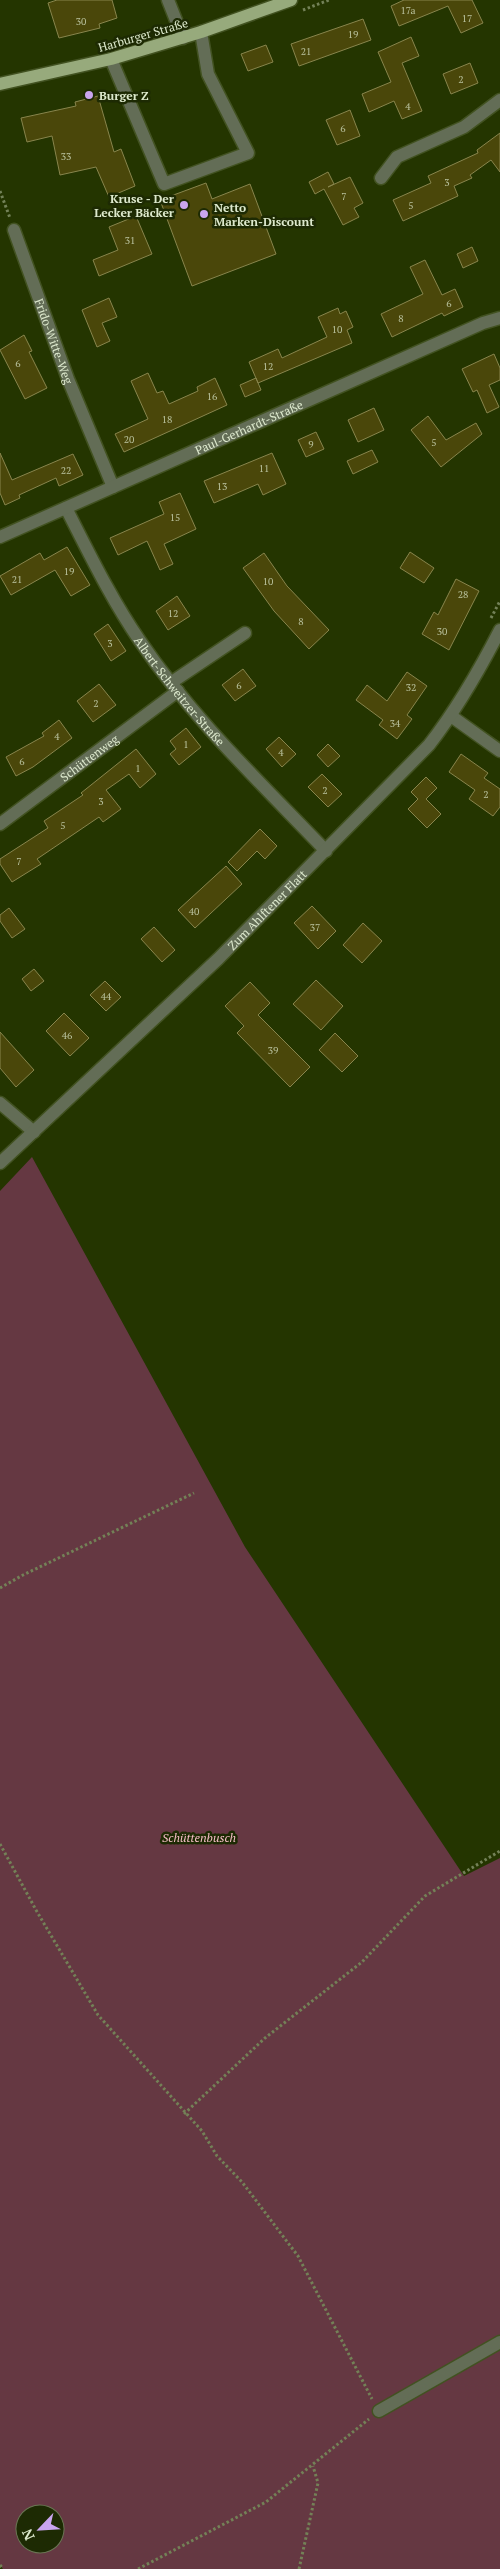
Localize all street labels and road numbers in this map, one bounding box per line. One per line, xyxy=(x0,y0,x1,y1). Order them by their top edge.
street label: Harburger Straße xyxy=(96,15,190,55)
street label: Frido-Witte-Weg xyxy=(32,296,77,387)
street label: Paul-Gerhardt-Straße xyxy=(192,396,305,457)
street label: Albert-Schweitzer-Straße xyxy=(131,633,228,749)
street label: Schüttenweg xyxy=(57,730,122,784)
street label: Zum Ahlftener Flatt xyxy=(224,866,310,953)

